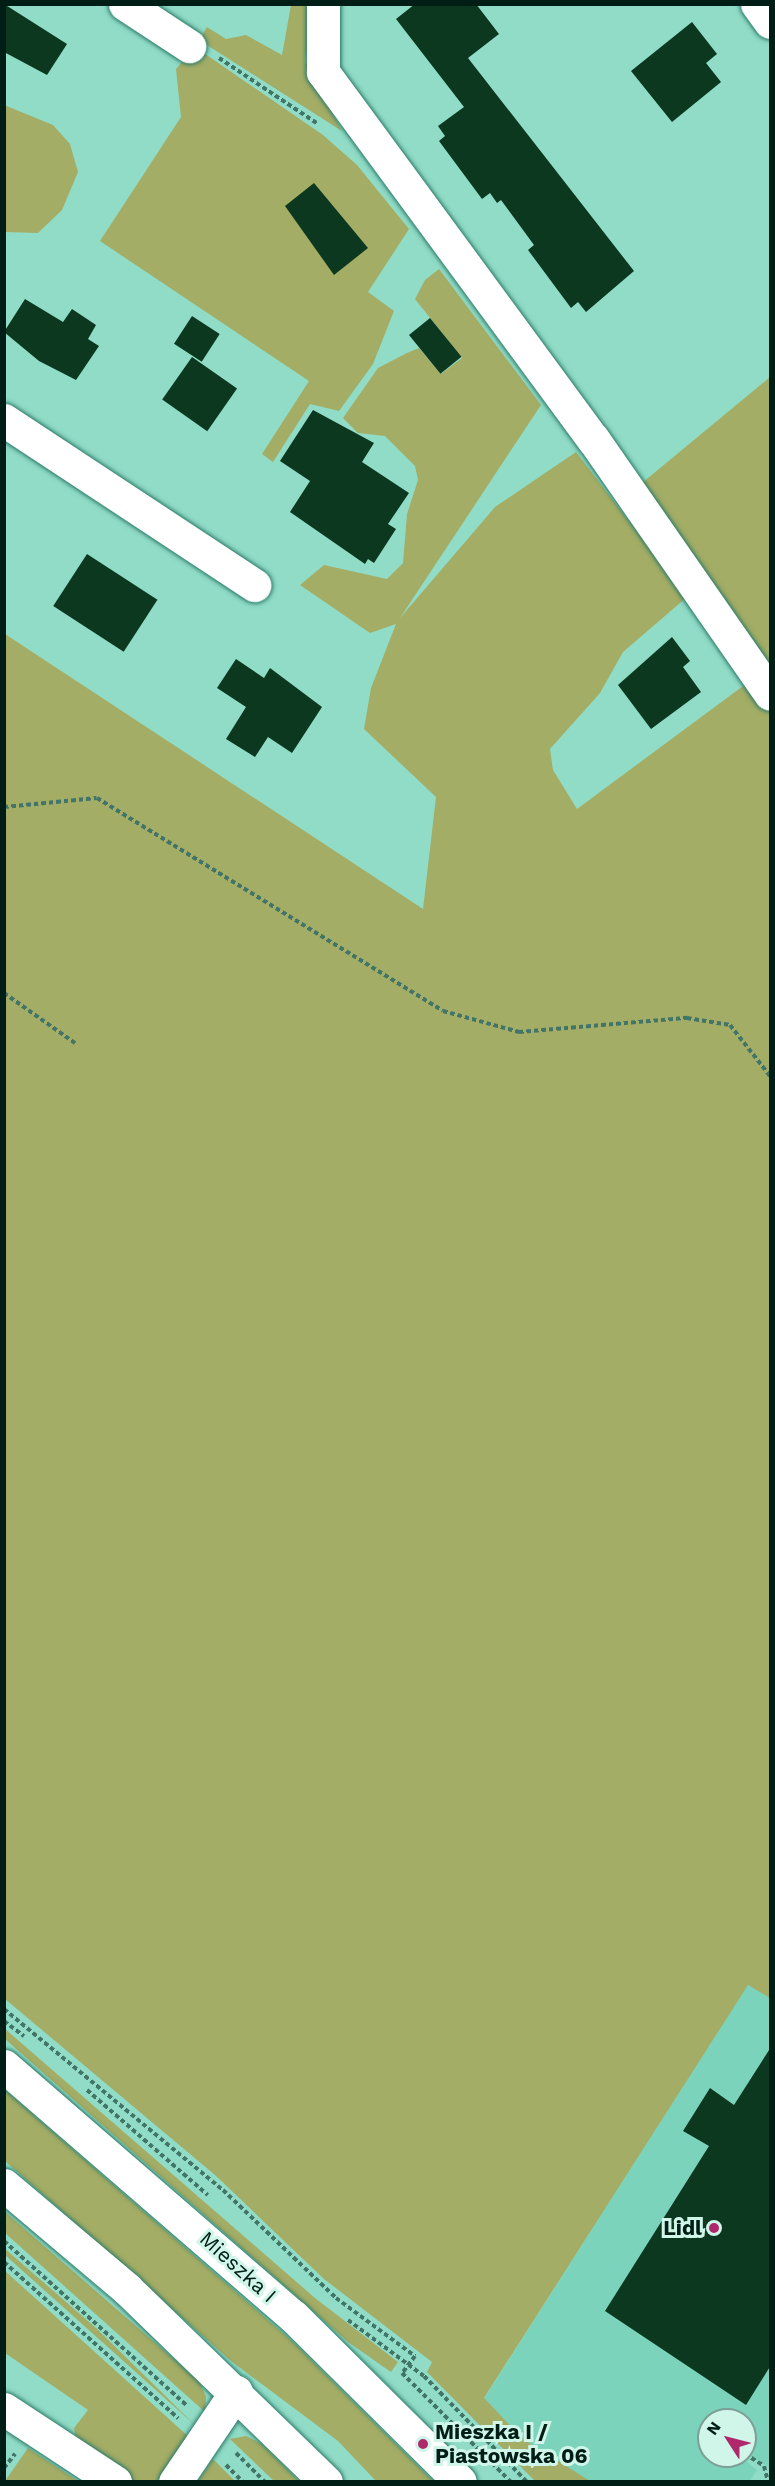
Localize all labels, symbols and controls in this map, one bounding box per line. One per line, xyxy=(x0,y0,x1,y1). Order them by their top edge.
place label: Lidl xyxy=(663,2215,702,2241)
marker: Lidl xyxy=(707,2221,721,2235)
street label: Mieszka I xyxy=(194,2226,282,2308)
north arrow xyxy=(697,2408,757,2468)
text: N xyxy=(702,2418,725,2439)
place label: Mieszka I / Piastowska 06 xyxy=(435,2419,588,2469)
marker: Mieszka I / Piastowska 06 xyxy=(416,2437,430,2451)

